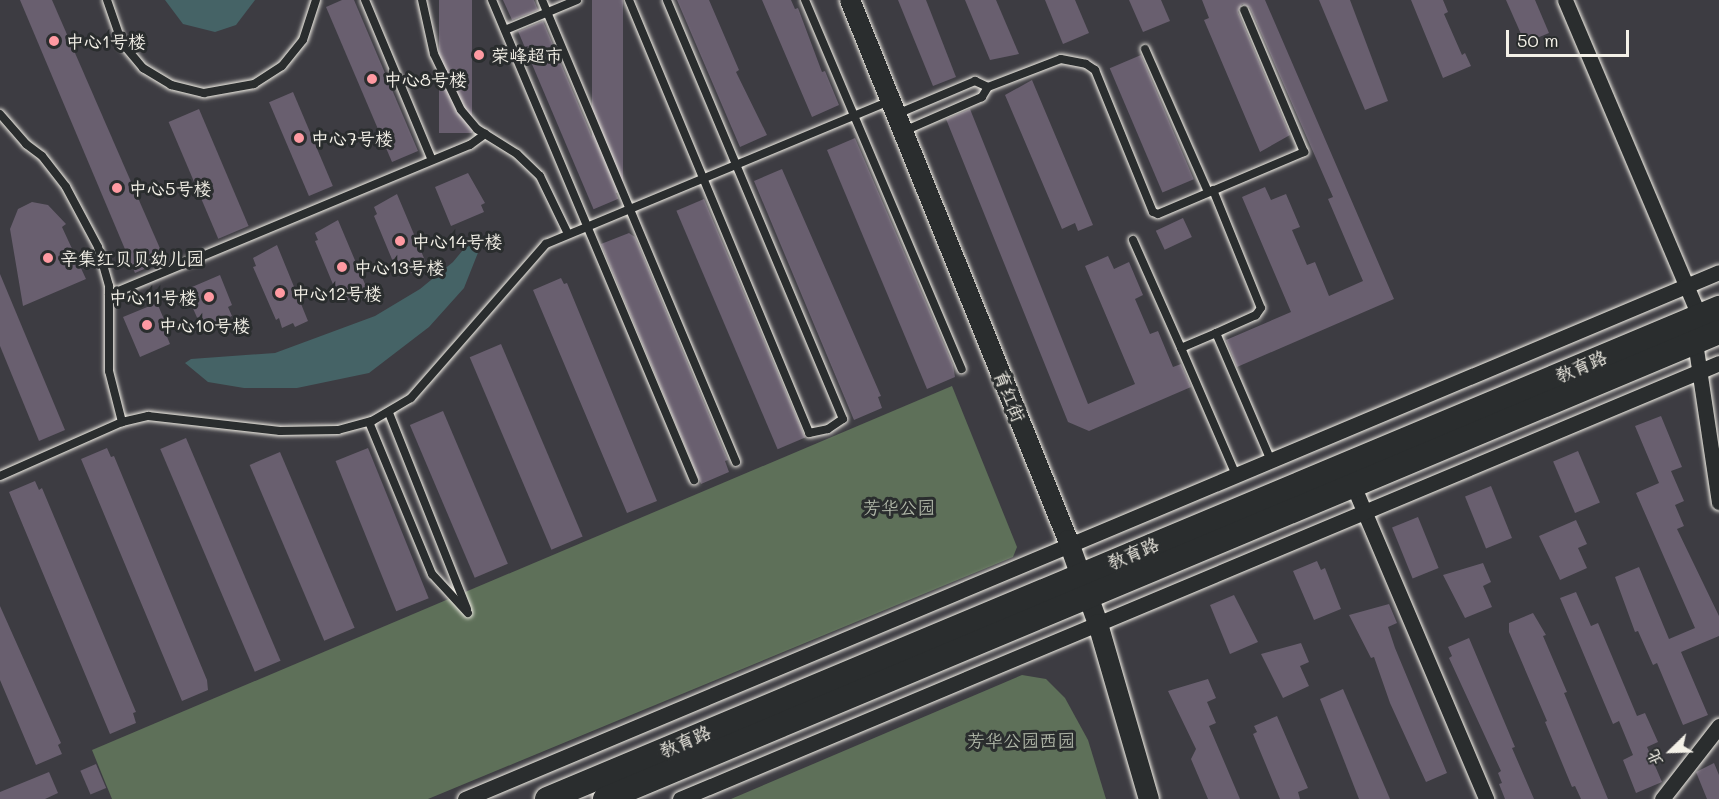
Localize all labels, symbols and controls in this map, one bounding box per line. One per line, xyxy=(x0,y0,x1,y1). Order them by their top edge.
scale bar xyxy=(1509,18,1632,56)
text: 50 m xyxy=(1517,28,1559,52)
place label: 中心1号楼 xyxy=(66,30,146,52)
marker: 中心1号楼 xyxy=(47,34,61,48)
place label: 荣峰超市 xyxy=(491,44,563,66)
marker: 荣峰超市 xyxy=(472,48,486,62)
place label: 中心8号楼 xyxy=(384,68,467,90)
marker: 中心8号楼 xyxy=(365,72,379,86)
place label: 中心7号楼 xyxy=(311,127,393,149)
marker: 中心7号楼 xyxy=(292,131,306,145)
place label: 中心5号楼 xyxy=(129,177,211,199)
marker: 中心5号楼 xyxy=(110,181,124,195)
place label: 中心14号楼 xyxy=(412,230,503,252)
marker: 中心14号楼 xyxy=(393,234,407,248)
place label: 辛集红贝贝幼儿园 xyxy=(60,247,204,269)
marker: 辛集红贝贝幼儿园 xyxy=(41,251,55,265)
place label: 中心13号楼 xyxy=(354,256,445,278)
marker: 中心13号楼 xyxy=(335,260,349,274)
place label: 中心12号楼 xyxy=(292,282,382,304)
place label: 中心11号楼 xyxy=(109,286,197,308)
marker: 中心12号楼 xyxy=(273,286,287,300)
marker: 中心11号楼 xyxy=(202,290,216,304)
place label: 中心10号楼 xyxy=(159,314,250,336)
marker: 中心10号楼 xyxy=(140,318,154,332)
street label: 教育路 xyxy=(1552,346,1610,386)
street label: 育红街 xyxy=(990,367,1030,425)
park label: 芳华公园 xyxy=(863,496,935,518)
street label: 教育路 xyxy=(1104,533,1162,573)
street label: 教育路 xyxy=(656,721,714,761)
north arrow xyxy=(1641,721,1701,781)
park label: 芳华公园西园 xyxy=(967,729,1075,751)
text: 北 xyxy=(1641,747,1667,770)

